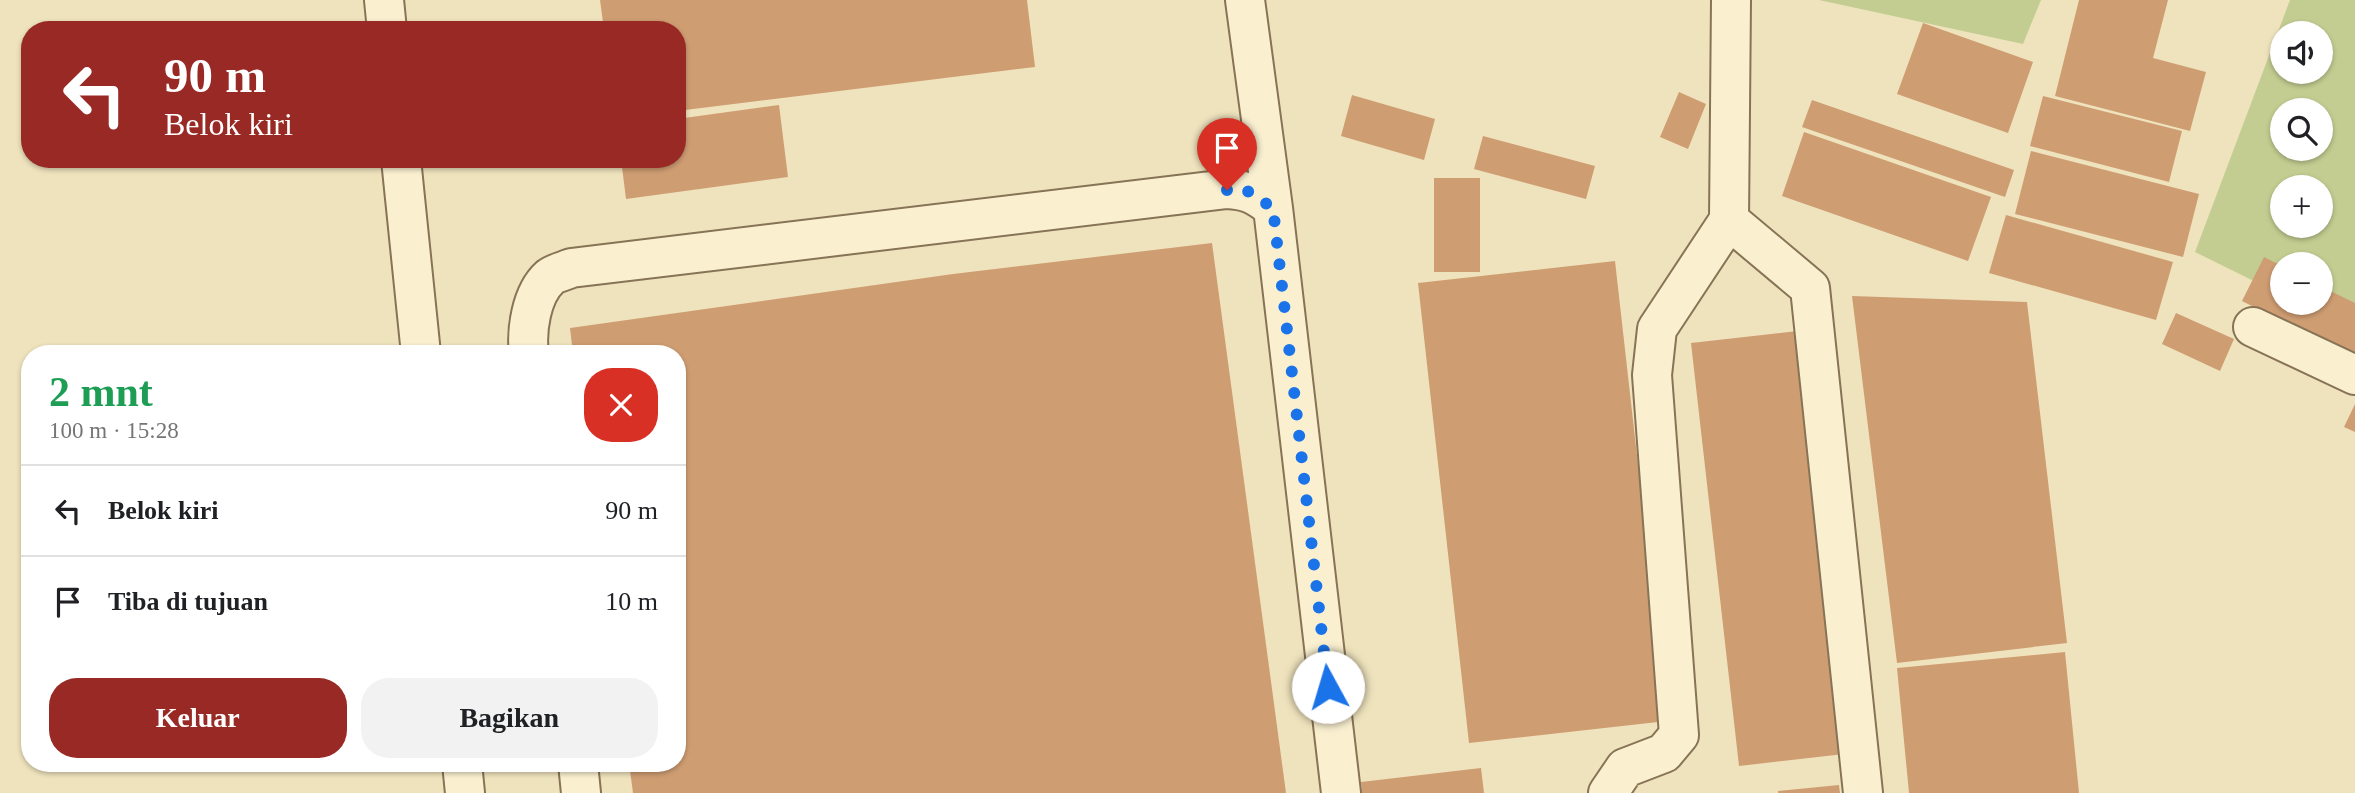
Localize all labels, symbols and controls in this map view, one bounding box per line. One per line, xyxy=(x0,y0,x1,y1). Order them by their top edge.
map controls xyxy=(2270,21,2333,315)
button: sound xyxy=(2270,21,2333,84)
text: 90 m xyxy=(164,48,266,103)
icon: left xyxy=(49,49,140,140)
button: search xyxy=(2270,98,2333,161)
text: Belok kiri xyxy=(164,106,293,142)
pin xyxy=(1197,118,1257,190)
icon: arrive xyxy=(1208,129,1246,167)
button: + xyxy=(2270,175,2333,238)
button: − xyxy=(2270,252,2333,315)
button: close xyxy=(584,368,658,442)
text: 2 mnt xyxy=(49,369,153,415)
text: 100 m · 15:28 xyxy=(49,418,179,443)
icon: left xyxy=(49,492,87,530)
text: Belok kiri xyxy=(108,496,219,525)
text: 90 m xyxy=(605,496,658,525)
icon: arrive xyxy=(49,583,87,621)
text: Tiba di tujuan xyxy=(108,587,268,616)
text: 10 m xyxy=(605,587,658,616)
position arrow xyxy=(1291,650,1365,724)
button: Keluar xyxy=(49,678,347,758)
button: Bagikan xyxy=(361,678,658,758)

